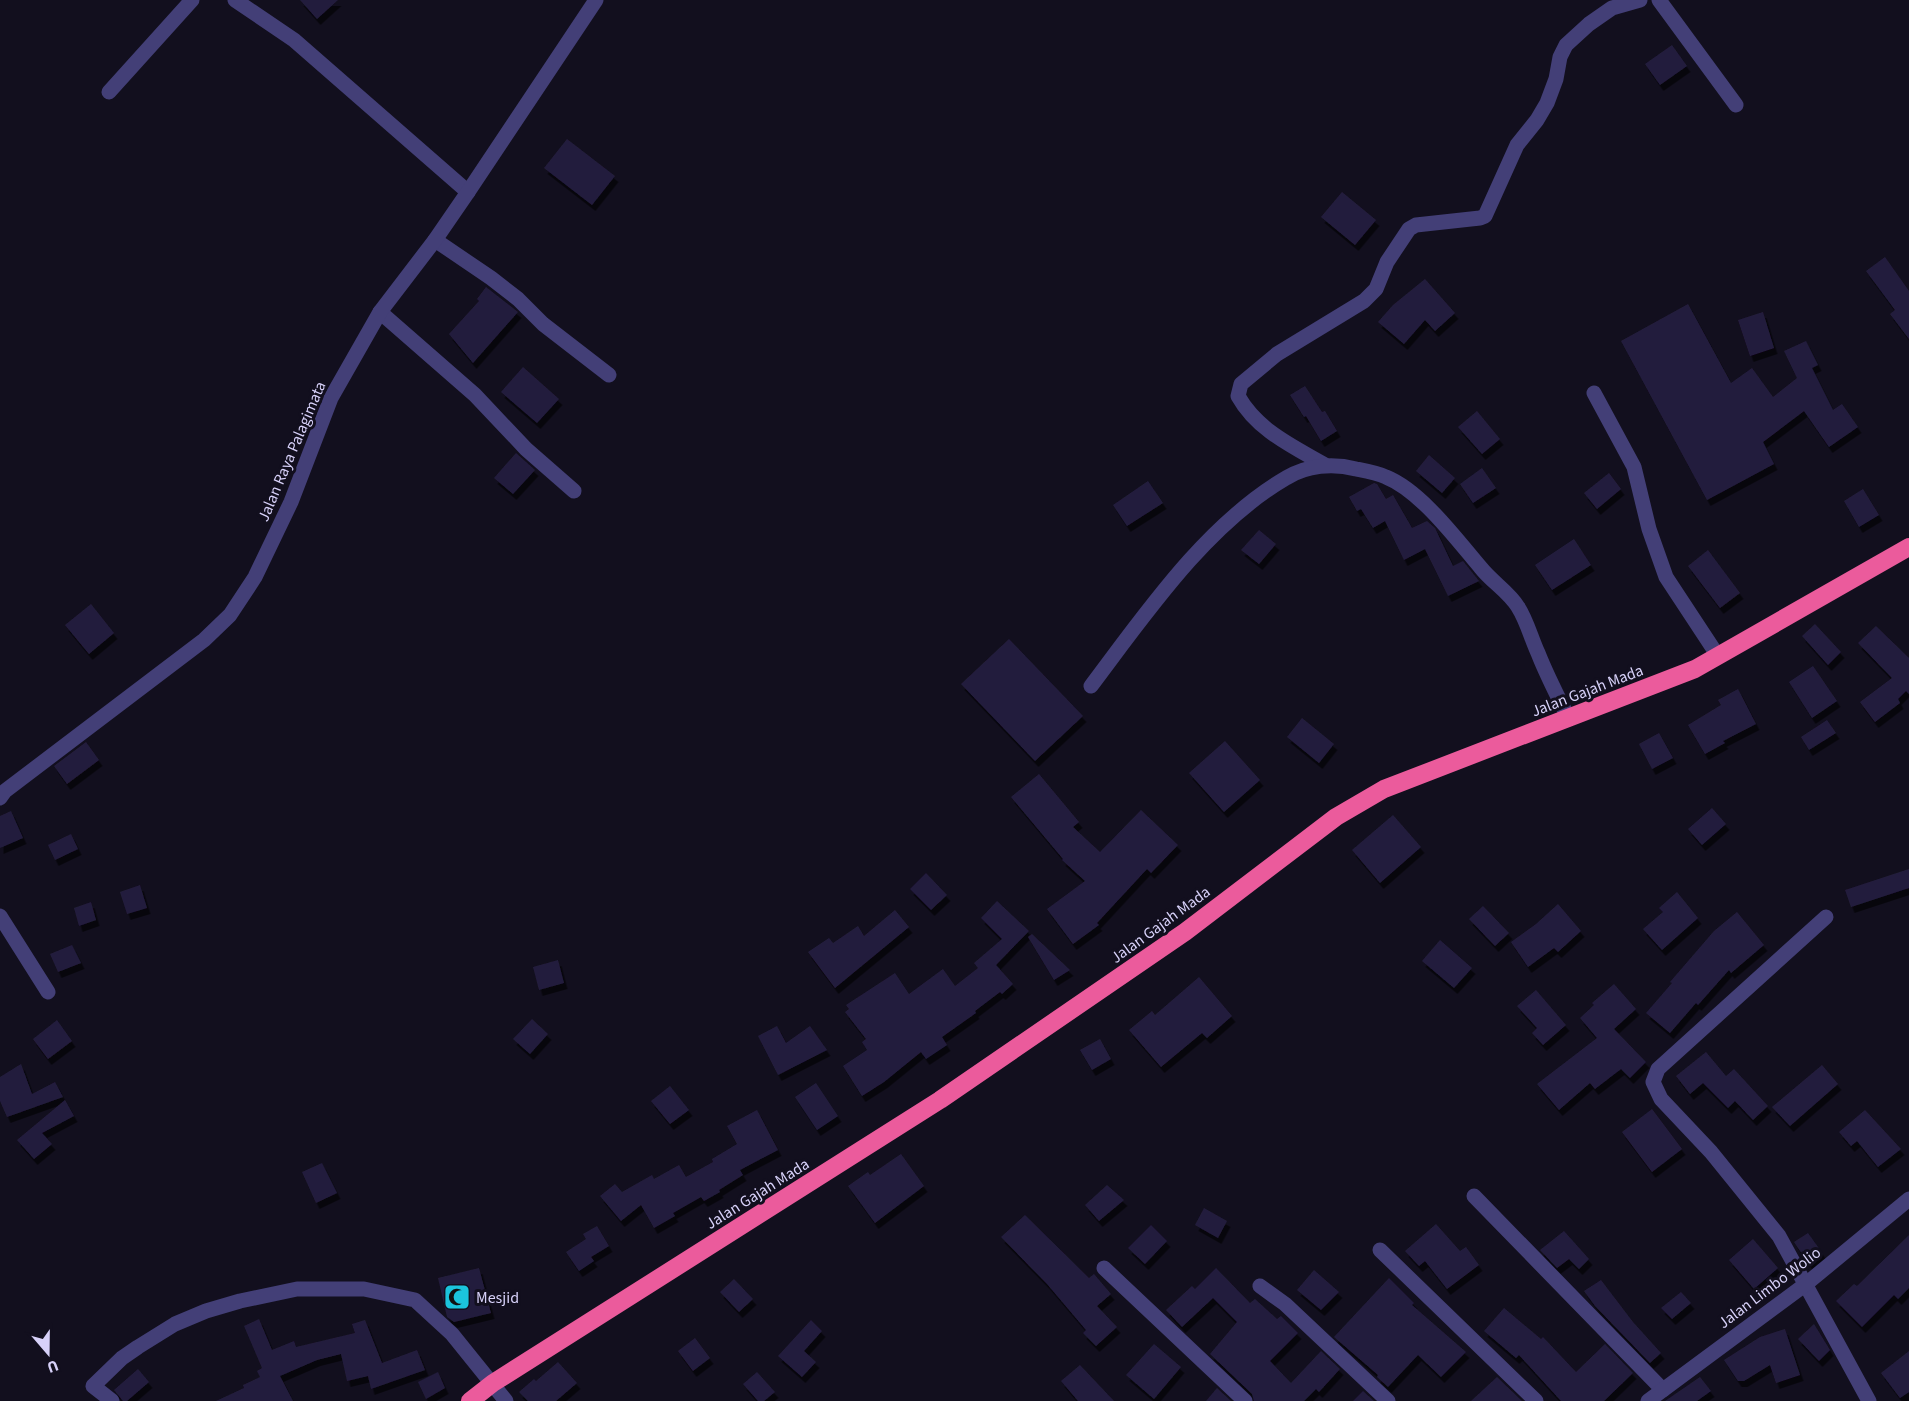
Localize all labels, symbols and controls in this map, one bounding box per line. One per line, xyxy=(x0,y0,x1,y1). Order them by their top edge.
street label: Jalan Raya Palagimata xyxy=(252,378,331,525)
street label: Jalan Gajah Mada xyxy=(1528,659,1647,722)
street label: Jalan Gajah Mada xyxy=(1106,881,1215,968)
street label: Jalan Gajah Mada xyxy=(702,1153,814,1235)
street label: Jalan Limbo Wolio xyxy=(1714,1242,1826,1334)
mosque icon: Mesjid xyxy=(442,1282,472,1312)
place label: Mesjid xyxy=(476,1287,519,1309)
north arrow xyxy=(18,1323,78,1383)
text: U xyxy=(44,1354,62,1378)

